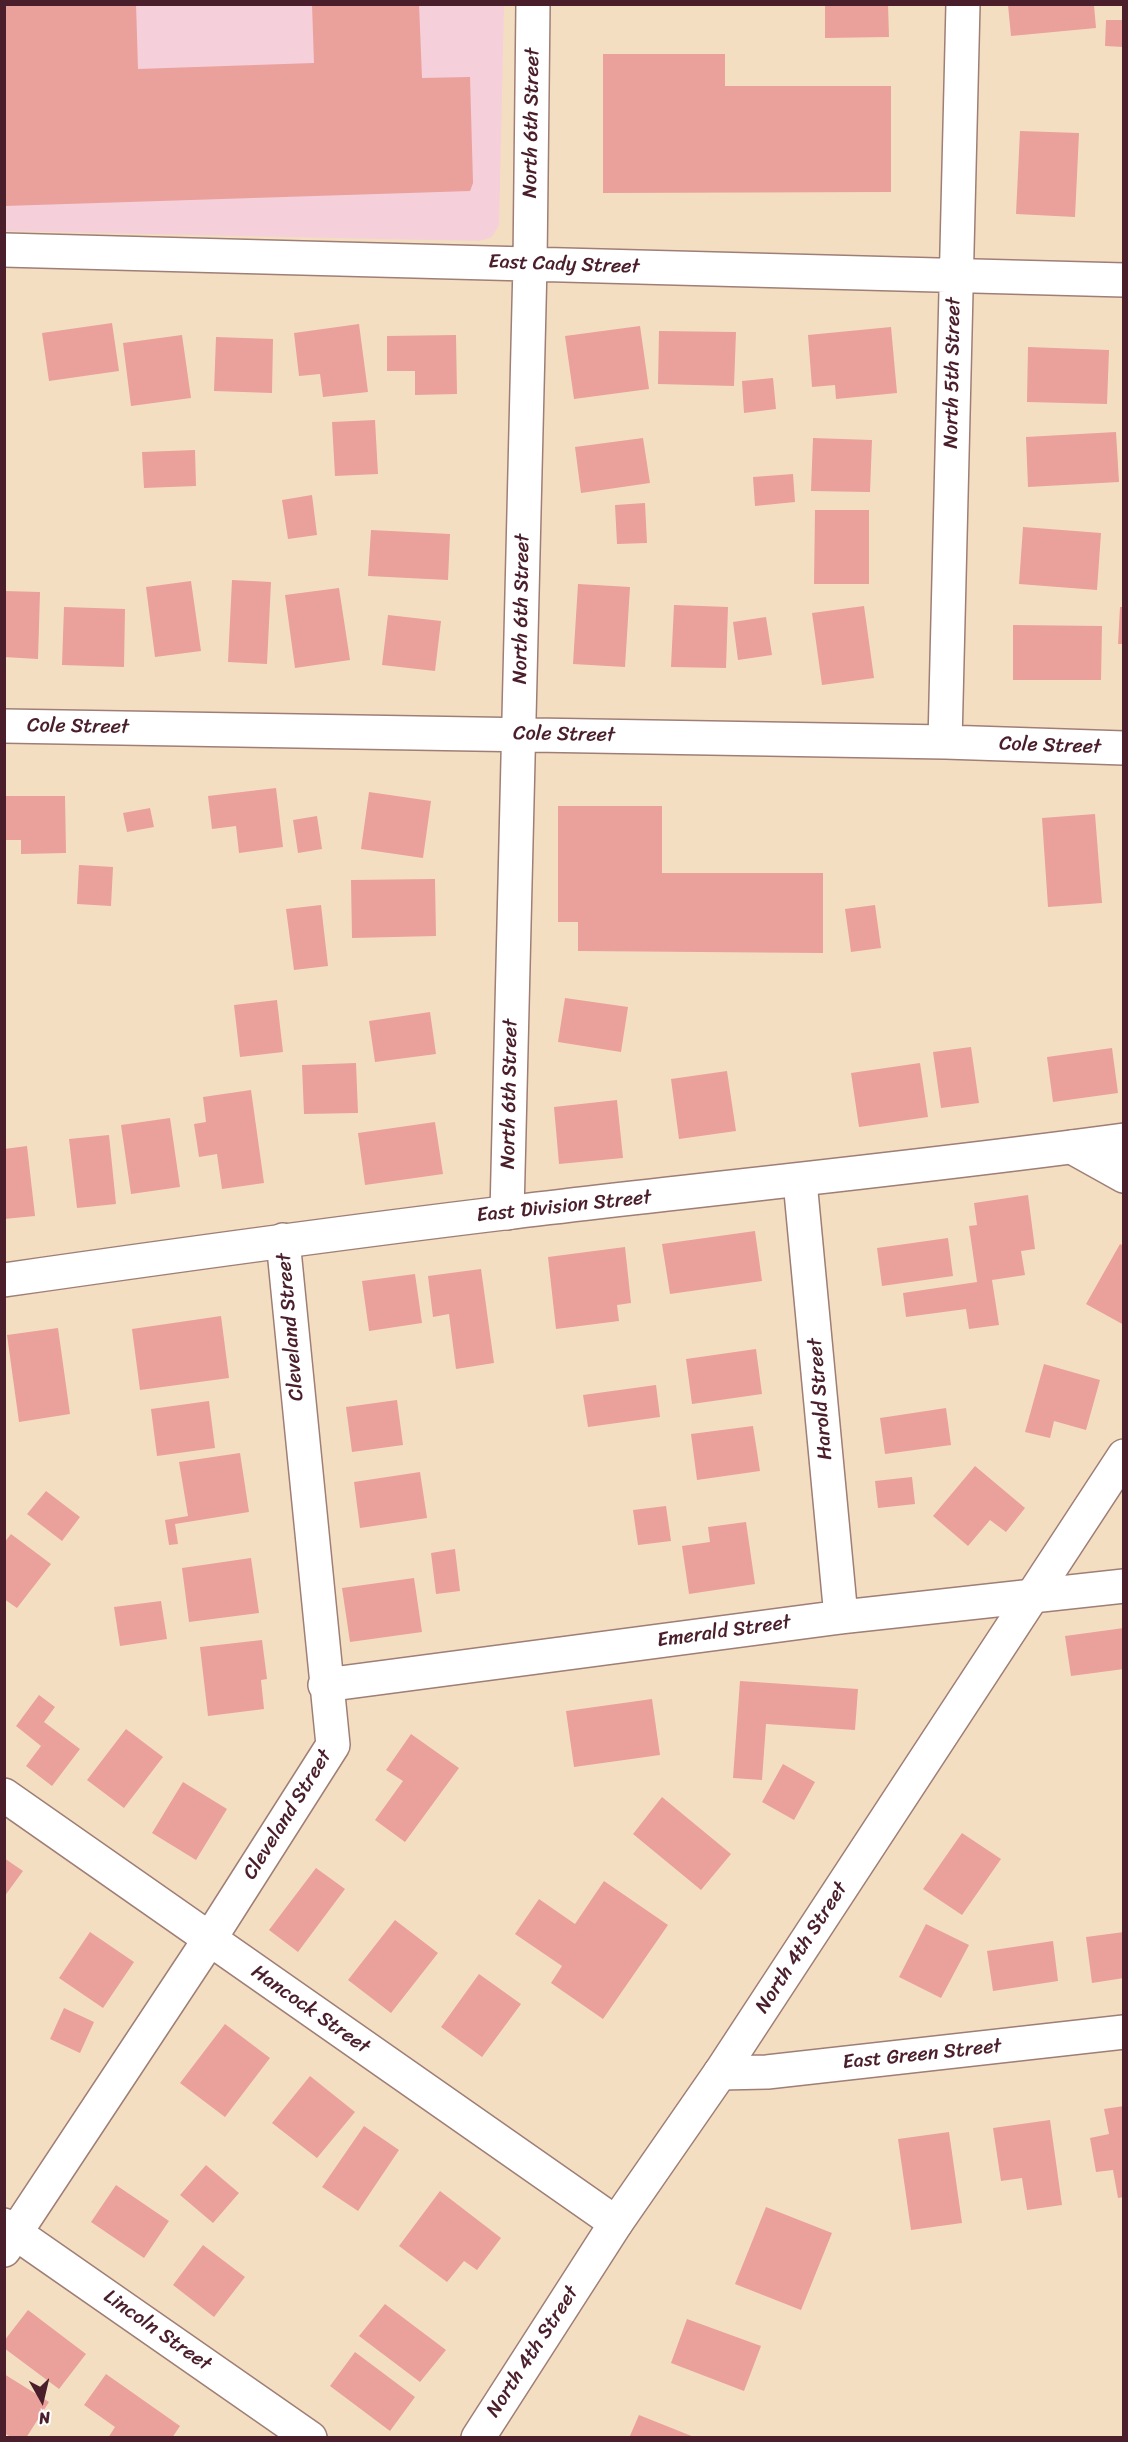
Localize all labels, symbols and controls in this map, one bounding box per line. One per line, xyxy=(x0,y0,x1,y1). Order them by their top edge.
street label: North 6th Street xyxy=(519,48,545,198)
street label: East Cady Street xyxy=(488,250,640,280)
street label: North 5th Street xyxy=(940,297,966,449)
street label: North 6th Street xyxy=(509,534,535,684)
street label: Cole Street xyxy=(27,714,129,740)
street label: Cole Street xyxy=(513,722,615,748)
street label: Cole Street xyxy=(999,732,1101,760)
street label: North 6th Street xyxy=(497,1019,523,1169)
street label: East Division Street xyxy=(475,1186,653,1228)
street label: Cleveland Street xyxy=(273,1252,309,1402)
street label: Harold Street xyxy=(804,1337,838,1461)
street label: Emerald Street xyxy=(656,1611,792,1653)
street label: Cleveland Street xyxy=(238,1746,338,1884)
street label: North 4th Street xyxy=(751,1878,853,2018)
street label: Hancock Street xyxy=(246,1960,374,2060)
street label: East Green Street xyxy=(841,2035,1003,2075)
street label: North 4th Street xyxy=(482,2282,584,2422)
street label: Lincoln Street xyxy=(99,2285,215,2377)
north arrow xyxy=(12,2370,72,2430)
text: N xyxy=(37,2403,52,2433)

